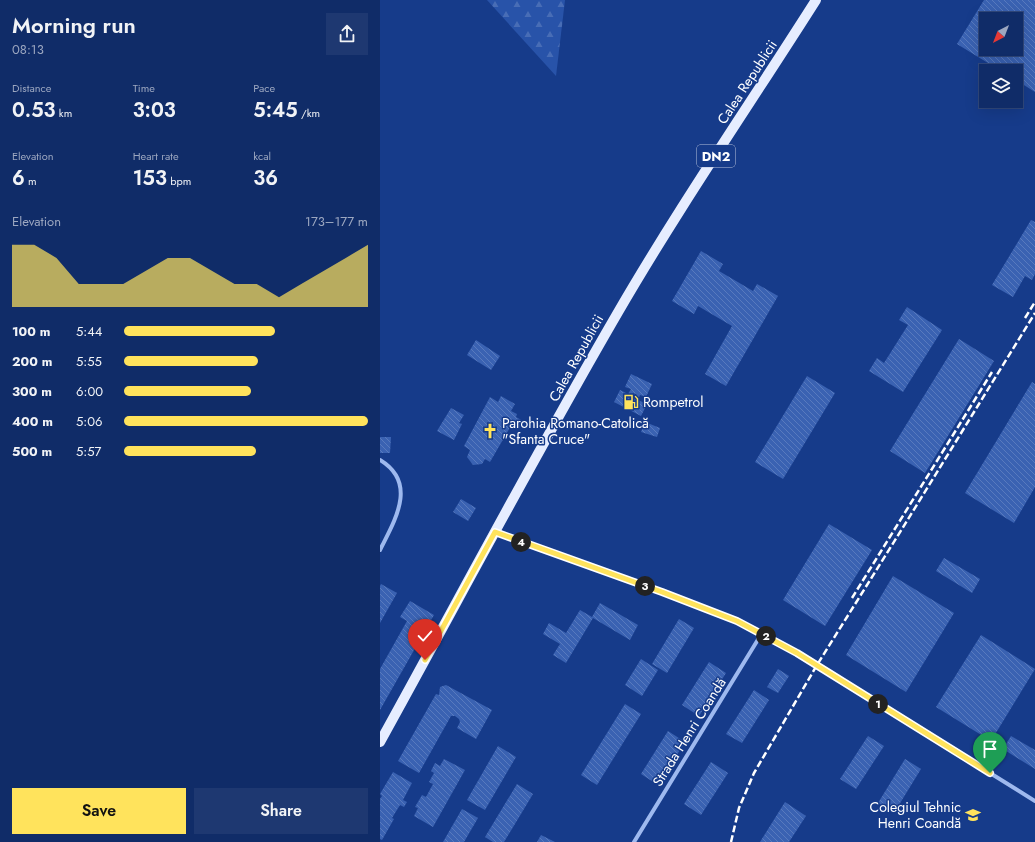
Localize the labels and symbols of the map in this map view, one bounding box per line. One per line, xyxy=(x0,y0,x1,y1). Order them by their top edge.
north arrow xyxy=(979,12,1023,56)
street label: Calea Republicii xyxy=(712,36,782,128)
road number: DN2 xyxy=(697,145,735,167)
street label: Calea Republicii xyxy=(544,311,608,405)
place label: Rompetrol xyxy=(643,392,703,412)
fuel station icon: Rompetrol xyxy=(622,393,640,411)
place label: Parohia Romano-Catolică "Sfanta Cruce" xyxy=(502,413,649,449)
church icon: Parohia Romano-Catolică "Sfanta Cruce" xyxy=(481,422,499,440)
pin: 4 xyxy=(511,532,531,552)
pin: 3 xyxy=(635,576,655,596)
pin xyxy=(408,619,442,660)
pin: 2 xyxy=(756,626,776,646)
street label: Strada Henri Coandă xyxy=(647,674,731,790)
pin: 1 xyxy=(868,694,888,714)
pin xyxy=(973,732,1007,773)
place label: Colegiul Tehnic Henri Coandă xyxy=(870,797,961,833)
school or university icon: Colegiul Tehnic Henri Coandă xyxy=(964,806,982,824)

